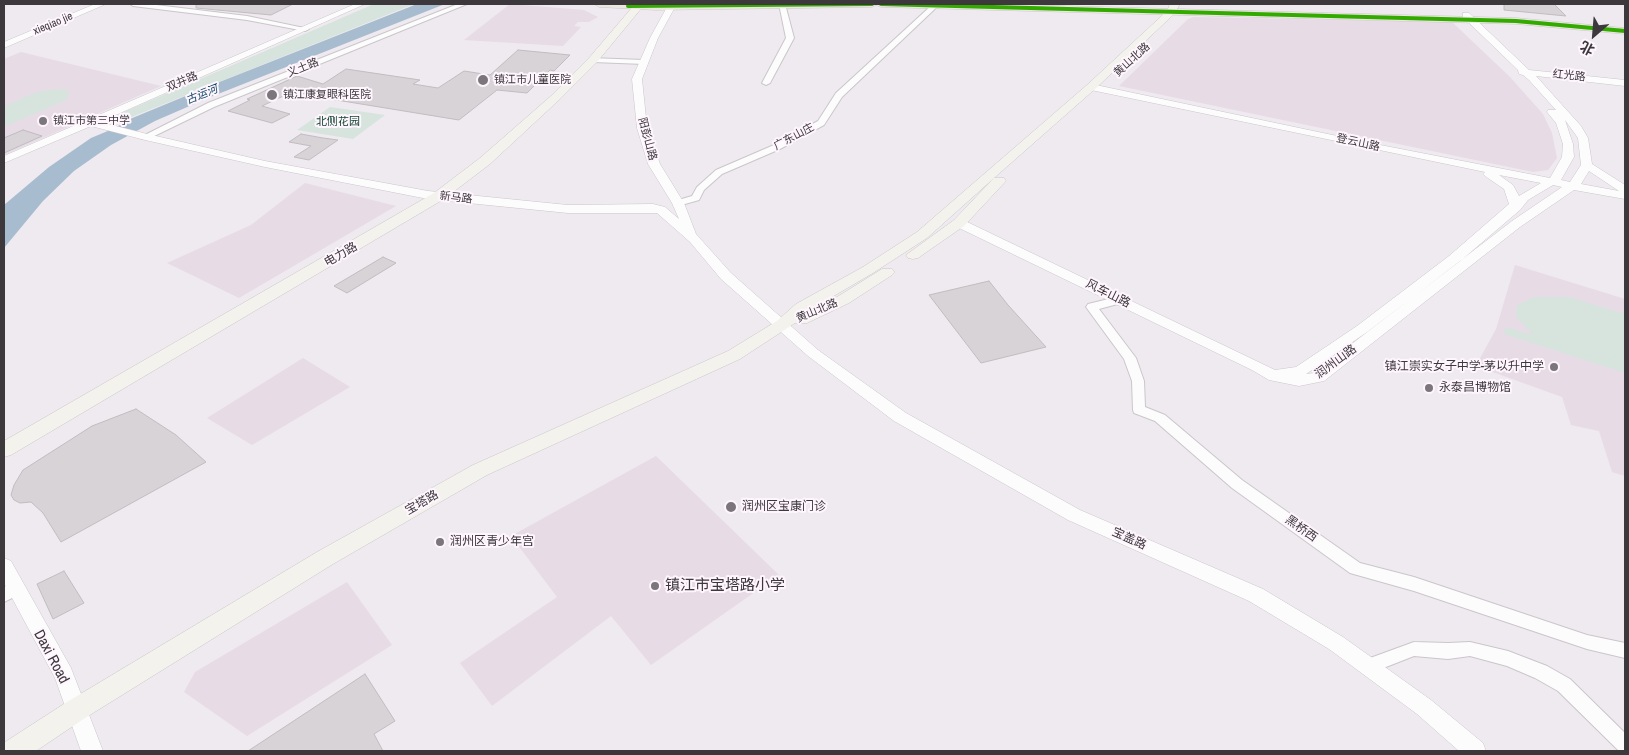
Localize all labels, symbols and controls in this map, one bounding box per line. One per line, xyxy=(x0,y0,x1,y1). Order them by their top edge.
street label: xieqiao jie xyxy=(31,10,75,38)
north arrow xyxy=(1569,10,1619,60)
text: 北 xyxy=(1577,37,1598,60)
street label: 黄山北路 xyxy=(1111,40,1153,80)
street label: 义土路 xyxy=(285,56,321,80)
street label: 红光路 xyxy=(1552,68,1586,84)
street label: 双井路 xyxy=(164,69,200,95)
marker: 镇江市儿童医院 xyxy=(476,73,490,87)
place label: 镇江市儿童医院 xyxy=(494,73,571,87)
water label: 古运河 xyxy=(184,83,220,107)
marker: 镇江康复眼科医院 xyxy=(265,88,279,102)
place label: 镇江康复眼科医院 xyxy=(283,88,371,102)
place label: 镇江市第三中学 xyxy=(53,114,130,128)
marker: 镇江市第三中学 xyxy=(37,115,49,127)
park label: 北侧花园 xyxy=(316,115,360,129)
street label: 阳彭山路 xyxy=(635,116,659,162)
street label: 广东山庄 xyxy=(771,121,817,153)
street label: 登云山路 xyxy=(1335,132,1381,154)
street label: 新马路 xyxy=(439,189,473,207)
street label: 电力路 xyxy=(322,240,360,270)
street label: 风车山路 xyxy=(1083,277,1133,311)
street label: 黄山北路 xyxy=(794,296,840,326)
street label: 润州山路 xyxy=(1312,342,1360,382)
place label: 镇江崇实女子中学-茅以升中学 xyxy=(1385,360,1544,374)
marker: 镇江崇实女子中学-茅以升中学 xyxy=(1548,361,1560,373)
place label: 永泰昌博物馆 xyxy=(1439,381,1511,395)
marker: 永泰昌博物馆 xyxy=(1423,382,1435,394)
street label: 宝塔路 xyxy=(403,488,441,518)
marker: 润州区宝康门诊 xyxy=(724,500,738,514)
place label: 润州区宝康门诊 xyxy=(742,500,826,514)
street label: 黑桥西 xyxy=(1282,513,1320,545)
street label: 宝盖路 xyxy=(1110,525,1148,553)
place label: 润州区青少年宫 xyxy=(450,535,534,549)
marker: 润州区青少年宫 xyxy=(434,536,446,548)
place label: 镇江市宝塔路小学 xyxy=(665,577,785,595)
marker: 镇江市宝塔路小学 xyxy=(649,580,661,592)
street label: Daxi Road xyxy=(29,627,73,687)

